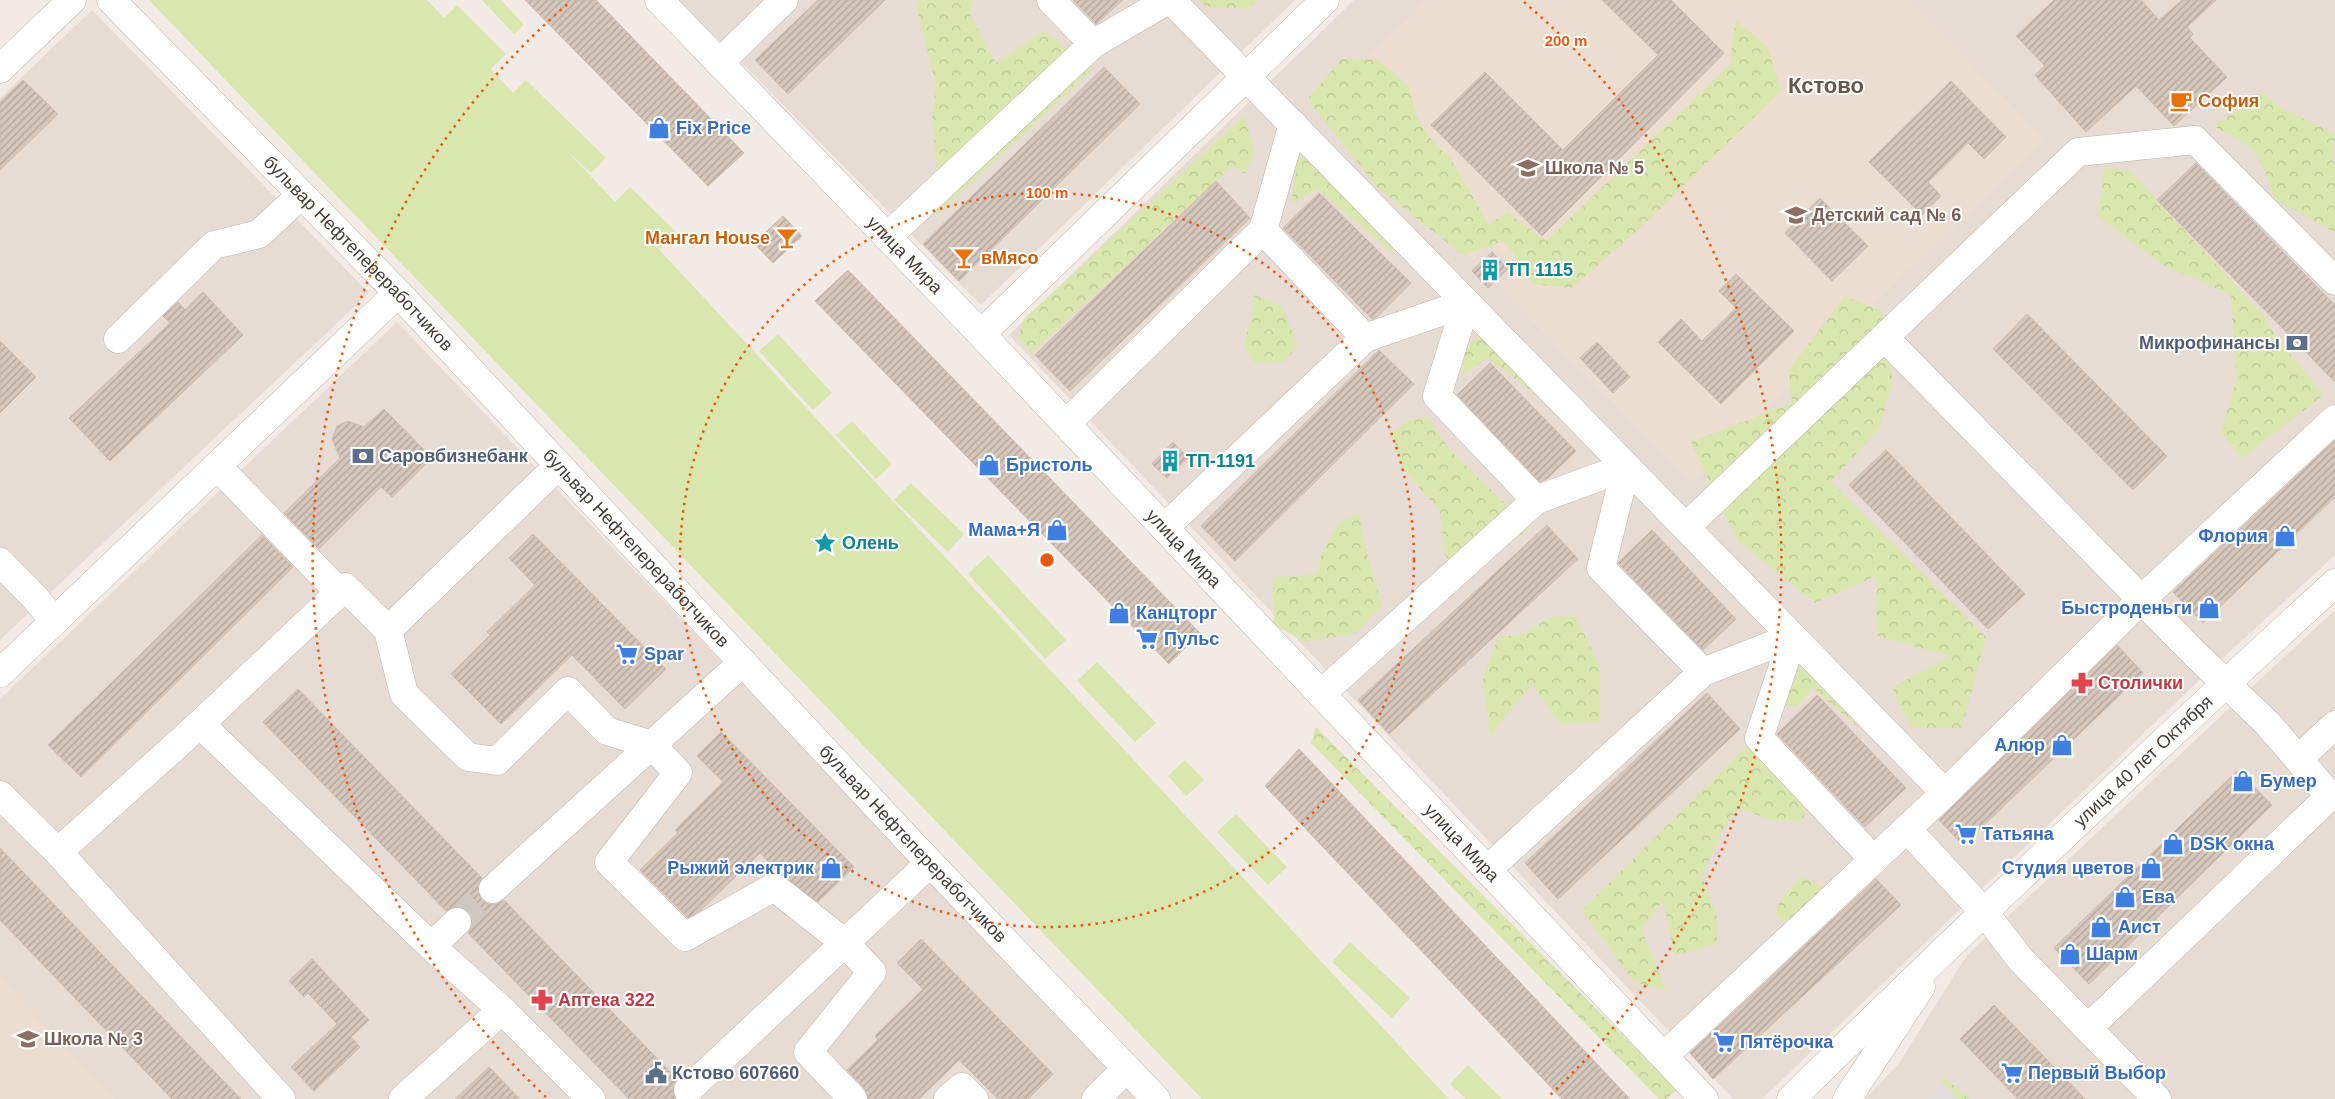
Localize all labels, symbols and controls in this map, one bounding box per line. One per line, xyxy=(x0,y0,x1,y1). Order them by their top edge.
text: 200 m xyxy=(1545,32,1587,49)
district label: Кстово xyxy=(1788,73,1864,98)
cafe icon: София xyxy=(2168,88,2194,114)
place label: София xyxy=(2198,91,2259,111)
shop icon: Fix Price xyxy=(646,115,672,141)
place label: Fix Price xyxy=(676,118,751,138)
street label: бульвар Нефтепереработчиков xyxy=(259,152,457,355)
school or university icon: Школа № 5 xyxy=(1515,155,1541,181)
place label: Школа № 5 xyxy=(1545,158,1644,178)
text: 100 m xyxy=(1026,184,1068,201)
school or university icon: Детский сад № 6 xyxy=(1783,202,1809,228)
place label: Детский сад № 6 xyxy=(1812,205,1961,225)
street label: улица Мира xyxy=(863,212,947,298)
bar icon: Мангал House xyxy=(774,225,800,251)
place label: Мангал House xyxy=(645,228,770,248)
bar icon: вМясо xyxy=(951,245,977,271)
place label: вМясо xyxy=(981,248,1039,268)
building icon: ТП 1115 xyxy=(1477,257,1503,283)
place label: ТП 1115 xyxy=(1506,260,1573,280)
bank icon: Микрофинансы xyxy=(2284,330,2310,356)
place label: Микрофинансы xyxy=(2139,333,2280,353)
bank icon: Саровбизнебанк xyxy=(350,443,376,469)
street label: бульвар Нефтепереработчиков xyxy=(539,445,733,651)
place label: Саровбизнебанк xyxy=(379,446,529,466)
building icon: ТП-1191 xyxy=(1157,448,1183,474)
place label: ТП-1191 xyxy=(1186,451,1255,471)
shop icon: Бристоль xyxy=(976,452,1002,478)
place label: Бристоль xyxy=(1006,455,1093,475)
street label: улица Мира xyxy=(1142,505,1226,592)
shop icon: Мама+Я xyxy=(1044,517,1070,543)
place label: Мама+Я xyxy=(968,520,1040,540)
shop icon: Флория xyxy=(2272,523,2298,549)
place label: Флория xyxy=(2198,526,2268,546)
place icon: Олень xyxy=(812,530,838,556)
place label: Олень xyxy=(842,533,899,553)
centre of rings xyxy=(1038,551,1056,569)
shop icon: Быстроденьги xyxy=(2196,595,2222,621)
place label: Быстроденьги xyxy=(2061,598,2192,618)
shop icon: Канцторг xyxy=(1106,600,1132,626)
place label: Канцторг xyxy=(1136,603,1218,623)
supermarket icon: Пульс xyxy=(1134,626,1160,652)
place label: Пульс xyxy=(1164,629,1219,649)
supermarket icon: Spar xyxy=(614,641,640,667)
place label: Spar xyxy=(644,644,684,664)
pharmacy icon: Столички xyxy=(2069,670,2095,696)
place label: Столички xyxy=(2098,673,2183,693)
street label: улица 40 лет Октября xyxy=(2070,691,2217,831)
shop icon: Алюр xyxy=(2049,732,2075,758)
place label: Алюр xyxy=(1994,735,2045,755)
street label: бульвар Нефтепереработчиков xyxy=(815,741,1011,946)
shop icon: Бумер xyxy=(2230,768,2256,794)
place label: Бумер xyxy=(2260,771,2317,791)
street label: улица Мира xyxy=(1420,800,1504,887)
supermarket icon: Татьяна xyxy=(1953,821,1979,847)
place label: Татьяна xyxy=(1982,824,2055,844)
shop icon: DSK окна xyxy=(2160,831,2186,857)
place label: DSK окна xyxy=(2190,834,2275,854)
shop icon: Рыжий электрик xyxy=(818,855,844,881)
shop icon: Студия цветов xyxy=(2138,855,2164,881)
place label: Рыжий электрик xyxy=(667,858,815,878)
place label: Студия цветов xyxy=(2002,858,2134,878)
shop icon: Ева xyxy=(2112,884,2138,910)
place label: Ева xyxy=(2142,887,2176,907)
shop icon: Аист xyxy=(2088,914,2114,940)
place label: Аист xyxy=(2118,917,2161,937)
shop icon: Шарм xyxy=(2057,941,2083,967)
place label: Шарм xyxy=(2086,944,2138,964)
pharmacy icon: Аптека 322 xyxy=(529,987,555,1013)
place label: Аптека 322 xyxy=(558,990,655,1010)
school or university icon: Школа № 3 xyxy=(15,1026,41,1052)
place label: Школа № 3 xyxy=(44,1029,143,1049)
supermarket icon: Пятёрочка xyxy=(1711,1029,1737,1055)
place label: Пятёрочка xyxy=(1740,1032,1834,1052)
public building icon: Кстово 607660 xyxy=(643,1060,669,1086)
supermarket icon: Первый Выбор xyxy=(1999,1060,2025,1086)
place label: Кстово 607660 xyxy=(672,1063,799,1083)
place label: Первый Выбор xyxy=(2028,1063,2166,1083)

